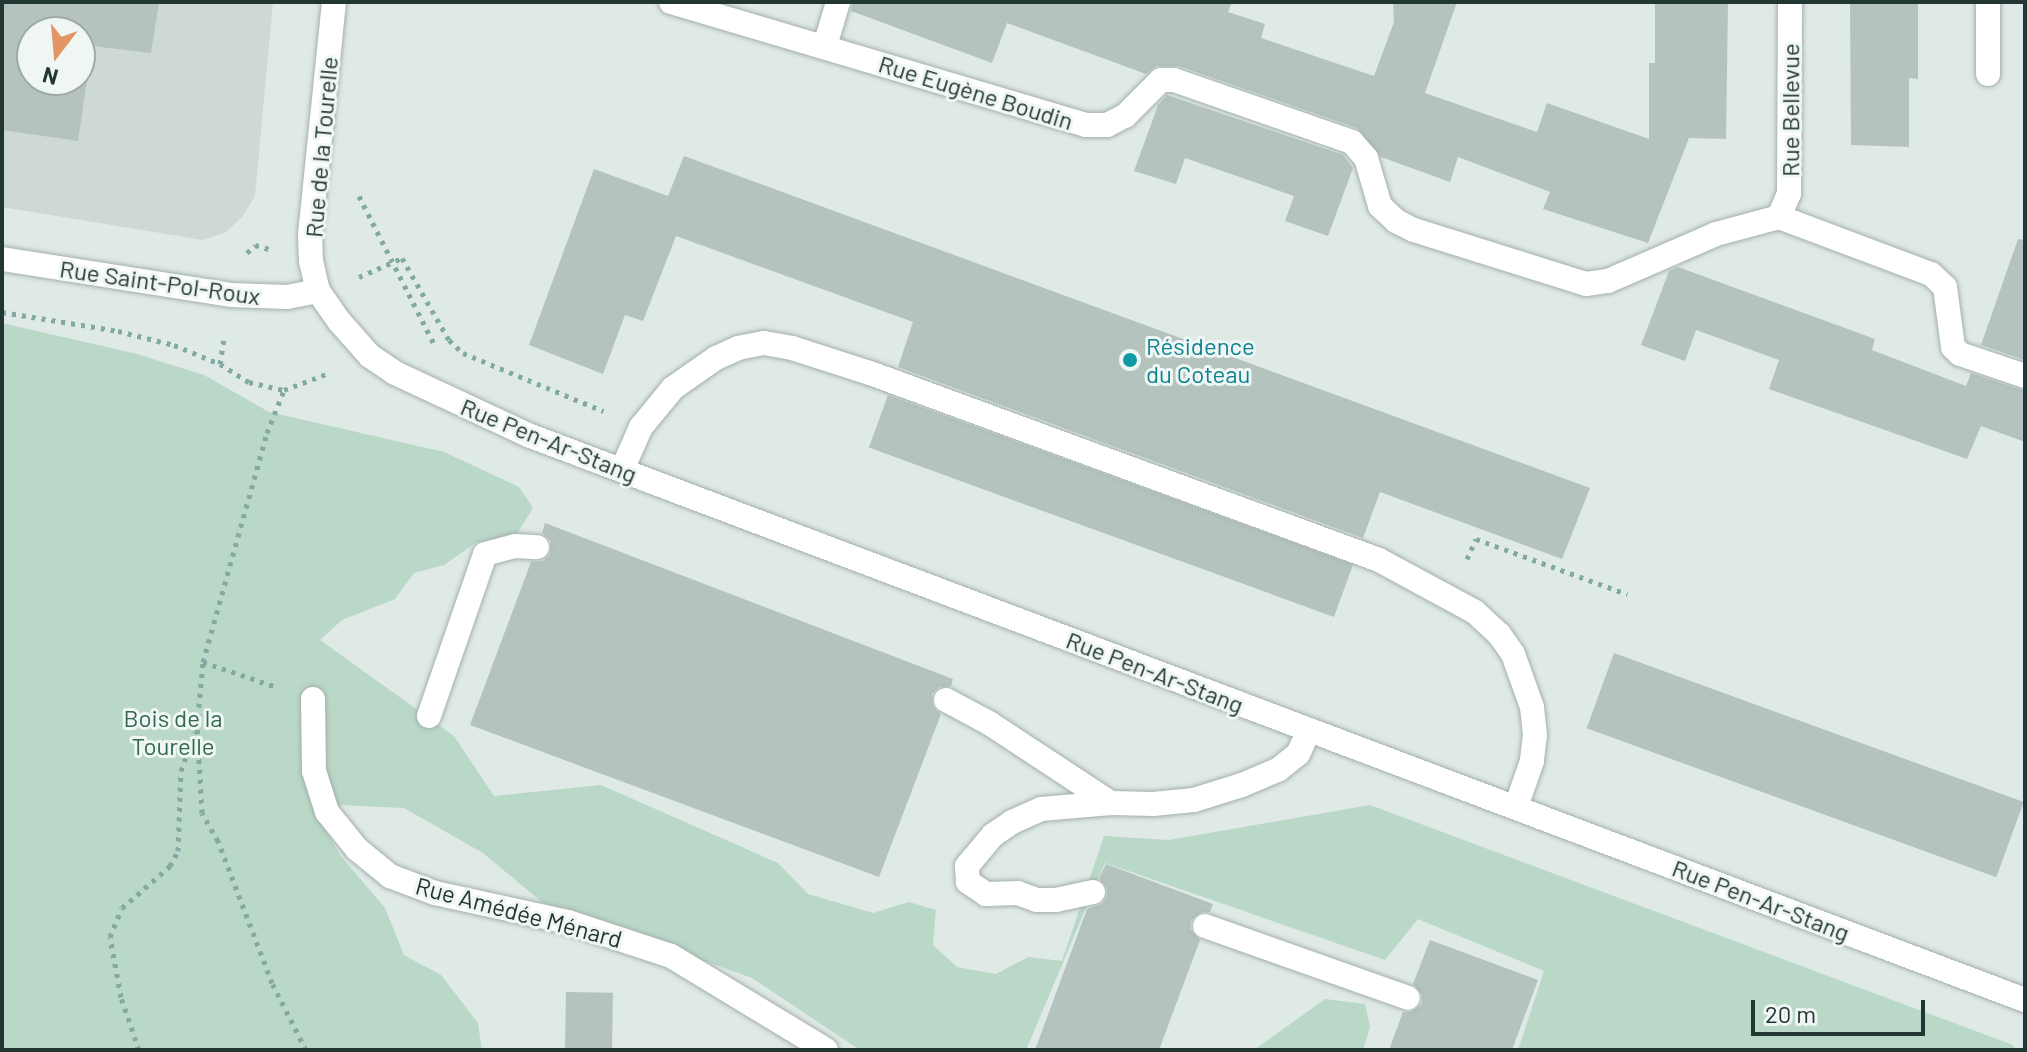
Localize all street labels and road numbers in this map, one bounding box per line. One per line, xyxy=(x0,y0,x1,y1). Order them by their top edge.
street label: Rue Bellevue xyxy=(1776,43,1804,177)
street label: Rue Eugène Boudin xyxy=(875,49,1077,135)
street label: Rue de la Tourelle xyxy=(299,55,343,239)
street label: Rue Saint-Pol-Roux xyxy=(58,254,262,310)
street label: Rue Pen-Ar-Stang xyxy=(457,392,641,488)
street label: Rue Pen-Ar-Stang xyxy=(1062,625,1248,719)
street label: Rue Pen-Ar-Stang xyxy=(1668,853,1854,947)
street label: Rue Amédée Ménard xyxy=(413,871,625,953)

